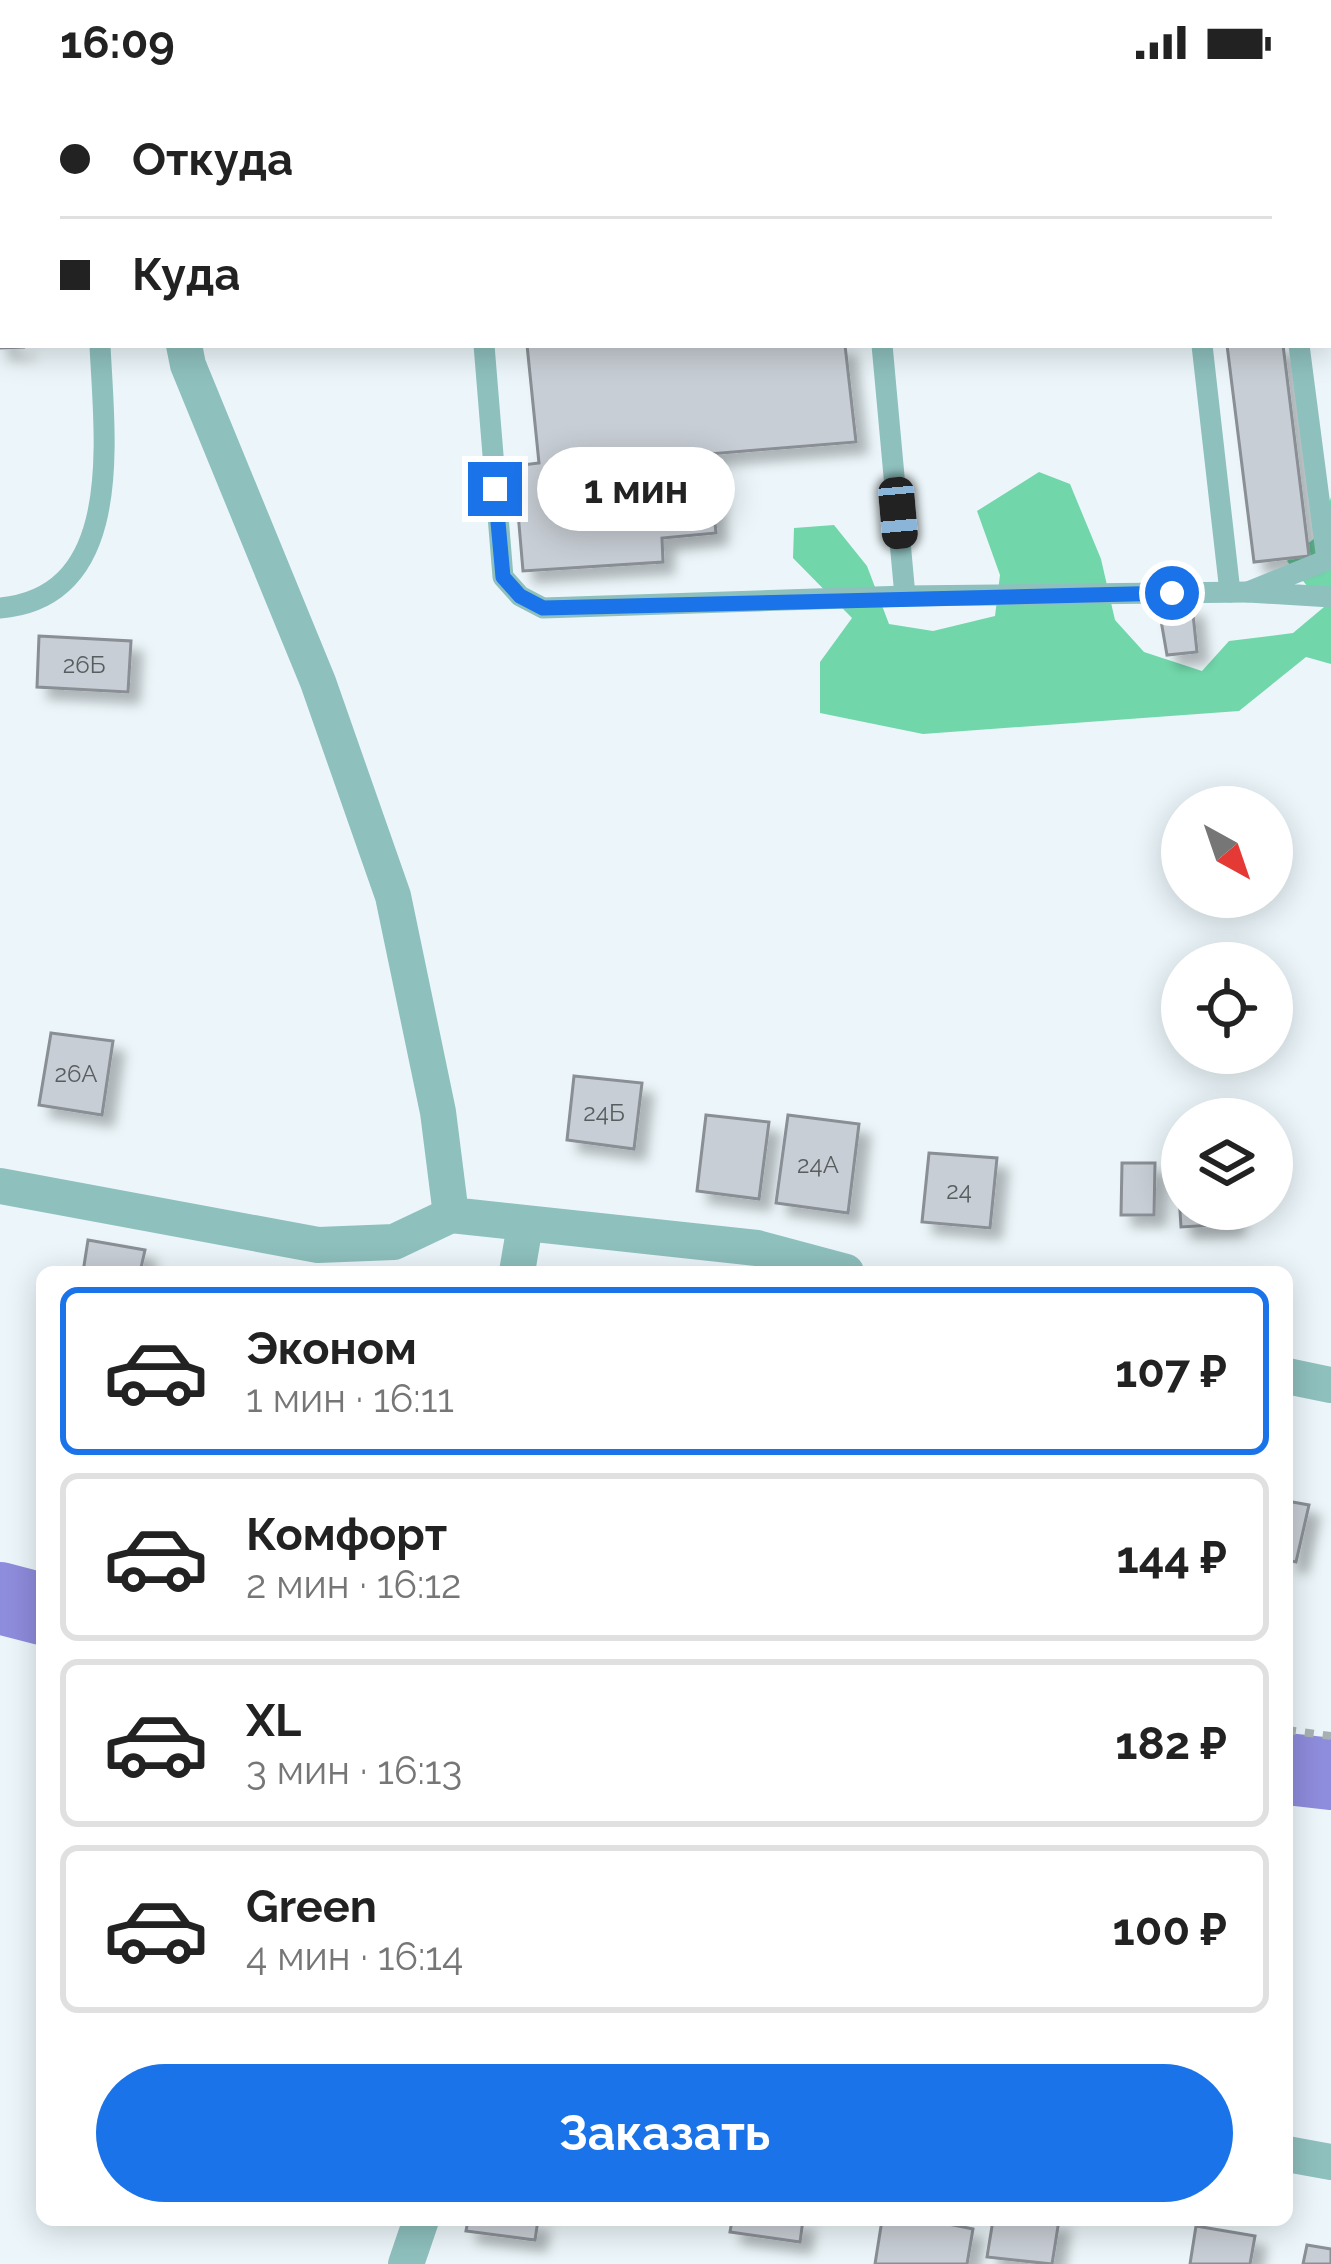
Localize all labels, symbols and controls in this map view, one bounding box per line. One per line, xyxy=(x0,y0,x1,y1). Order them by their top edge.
text: 16:09 xyxy=(60,16,175,69)
text: Откуда xyxy=(132,133,293,186)
text: Куда xyxy=(132,248,240,301)
callout: 1 мин xyxy=(537,447,735,531)
route end xyxy=(468,462,522,516)
text: 1 мин xyxy=(584,466,688,512)
car xyxy=(877,476,919,550)
route start xyxy=(1145,566,1199,620)
house number: 26Б xyxy=(63,650,105,679)
north arrow xyxy=(1161,786,1293,918)
map controls xyxy=(1161,786,1293,1230)
button: locate xyxy=(1161,942,1293,1074)
house number: 26А xyxy=(55,1059,97,1088)
house number: 24Б xyxy=(583,1098,625,1127)
button: layers xyxy=(1161,1098,1293,1230)
house number: 24А xyxy=(797,1150,839,1179)
house number: 24 xyxy=(946,1176,972,1205)
icon: car xyxy=(102,1317,210,1425)
text: Эконом xyxy=(246,1322,417,1375)
text: 107 ₽ xyxy=(1115,1345,1227,1398)
text: 1 мин · 16:11 xyxy=(246,1375,454,1421)
icon: car xyxy=(102,1503,210,1611)
text: Комфорт xyxy=(246,1508,447,1561)
text: 144 ₽ xyxy=(1116,1531,1227,1584)
text: 2 мин · 16:12 xyxy=(246,1561,461,1607)
icon: car xyxy=(102,1689,210,1797)
text: XL xyxy=(246,1694,301,1747)
text: 182 ₽ xyxy=(1115,1717,1227,1770)
text: 3 мин · 16:13 xyxy=(246,1747,462,1793)
icon: car xyxy=(102,1875,210,1983)
text: Green xyxy=(246,1880,377,1933)
text: 100 ₽ xyxy=(1113,1903,1227,1956)
text: 4 мин · 16:14 xyxy=(246,1933,463,1979)
button: Заказать xyxy=(96,2064,1233,2202)

